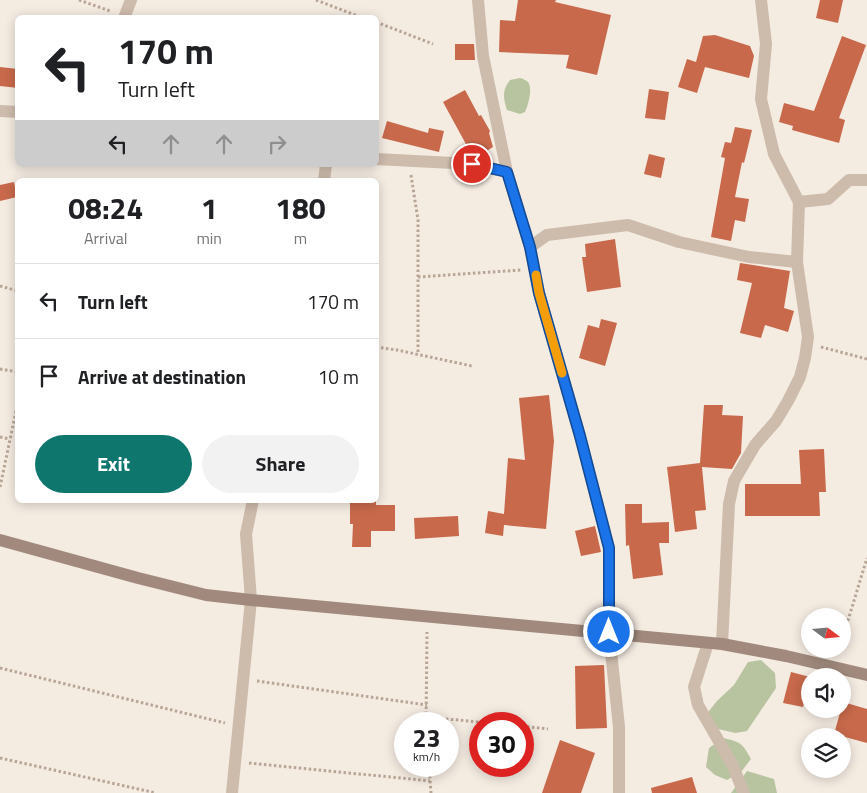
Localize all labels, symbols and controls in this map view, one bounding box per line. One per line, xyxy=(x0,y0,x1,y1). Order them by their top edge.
text: 170 m xyxy=(118,24,214,78)
icon: left xyxy=(35,35,100,100)
text: Turn left xyxy=(118,72,195,106)
icon: left xyxy=(104,130,132,158)
icon: ahead xyxy=(157,130,185,158)
icon: ahead xyxy=(210,130,238,158)
icon: right xyxy=(263,130,291,158)
pin xyxy=(451,143,493,185)
icon: arrive xyxy=(458,150,486,178)
text: 08:24 xyxy=(68,185,143,231)
text: 1 xyxy=(201,185,218,231)
text: 180 xyxy=(275,185,326,231)
text: Arrival xyxy=(84,226,127,250)
text: min xyxy=(196,226,222,250)
text: m xyxy=(294,226,307,250)
icon: left xyxy=(35,287,63,315)
text: Turn left xyxy=(78,287,148,316)
text: 170 m xyxy=(307,287,359,316)
icon: arrive xyxy=(35,362,63,390)
text: Arrive at destination xyxy=(78,362,246,391)
text: 10 m xyxy=(318,362,359,391)
button: Exit xyxy=(35,435,192,493)
button: Share xyxy=(202,435,359,493)
position arrow xyxy=(582,605,634,657)
north arrow xyxy=(801,608,851,658)
map controls xyxy=(801,608,851,778)
button: sound xyxy=(801,668,851,718)
speed limit sign: 30 xyxy=(469,712,534,777)
text: 23 xyxy=(412,719,441,757)
button: layers xyxy=(801,728,851,778)
text: km/h xyxy=(413,747,440,766)

